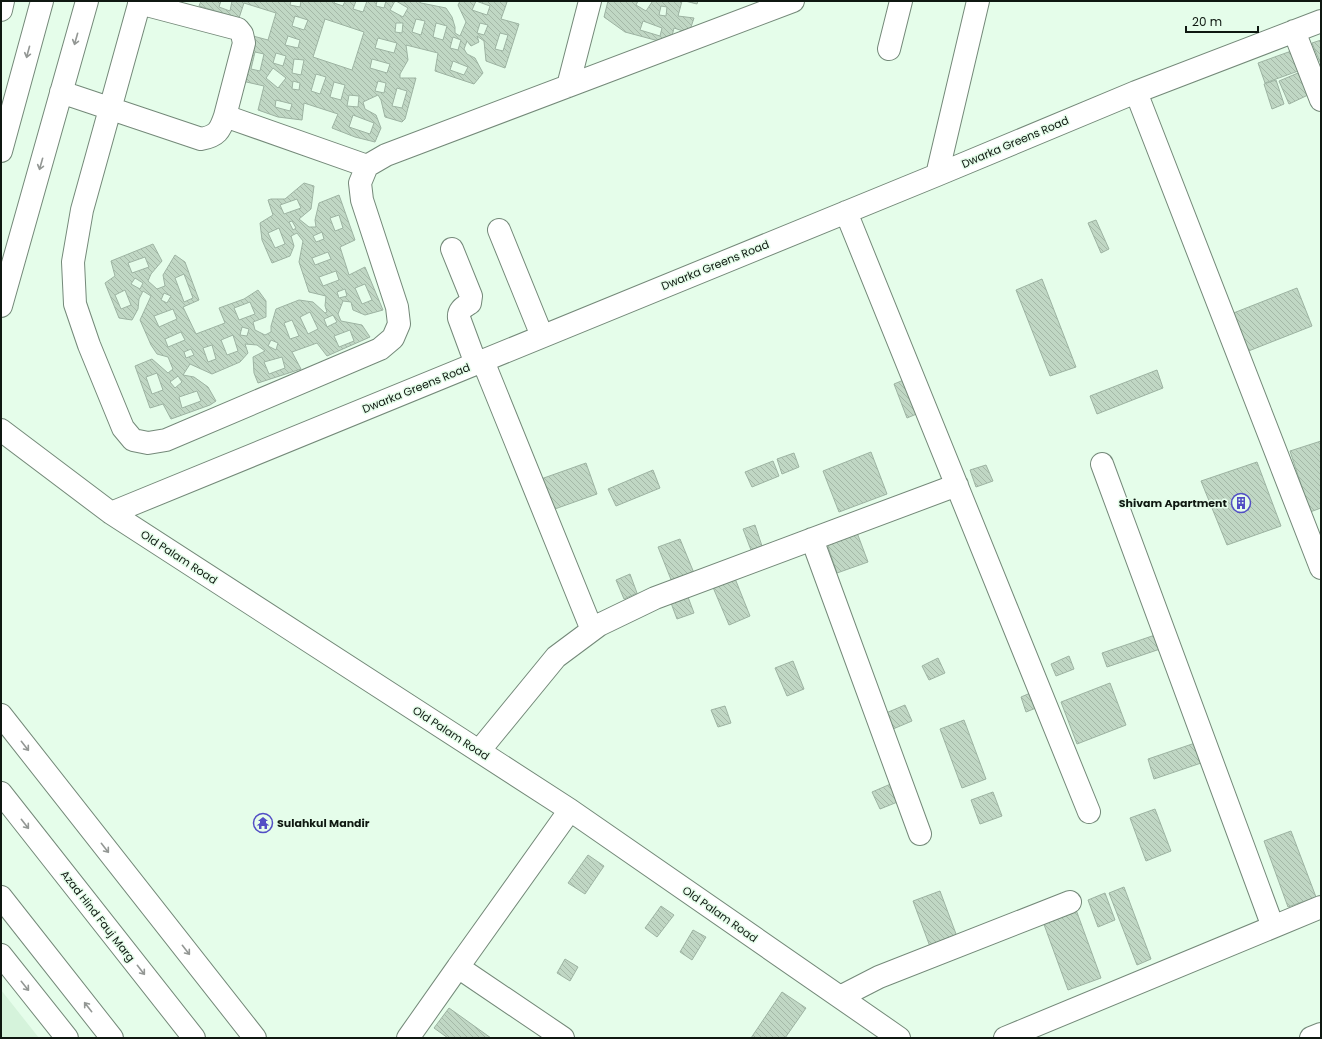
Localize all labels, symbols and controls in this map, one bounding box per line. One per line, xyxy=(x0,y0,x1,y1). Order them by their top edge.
scale bar xyxy=(1186,8,1258,34)
text: 20 m xyxy=(1192,13,1222,30)
one-way arrow xyxy=(72,32,79,45)
one-way arrow xyxy=(24,45,31,58)
street label: Dwarka Greens Road xyxy=(959,112,1071,172)
one-way arrow xyxy=(37,157,44,170)
street label: Dwarka Greens Road xyxy=(659,236,771,294)
street label: Dwarka Greens Road xyxy=(360,359,472,417)
building icon: Shivam Apartment xyxy=(1230,492,1252,514)
place label: Shivam Apartment xyxy=(1119,495,1228,511)
street label: Old Palam Road xyxy=(138,526,220,588)
street label: Old Palam Road xyxy=(410,702,492,764)
one-way arrow xyxy=(21,740,29,751)
temple icon: Sulahkul Mandir xyxy=(252,812,274,834)
place label: Sulahkul Mandir xyxy=(277,815,370,831)
one-way arrow xyxy=(21,818,30,829)
one-way arrow xyxy=(101,842,110,853)
street label: Azad Hind Fauj Marg xyxy=(57,867,139,965)
street label: Old Palam Road xyxy=(679,882,761,946)
one-way arrow xyxy=(181,945,190,956)
one-way arrow xyxy=(136,964,145,975)
one-way arrow xyxy=(21,980,30,991)
one-way arrow xyxy=(83,1002,92,1013)

